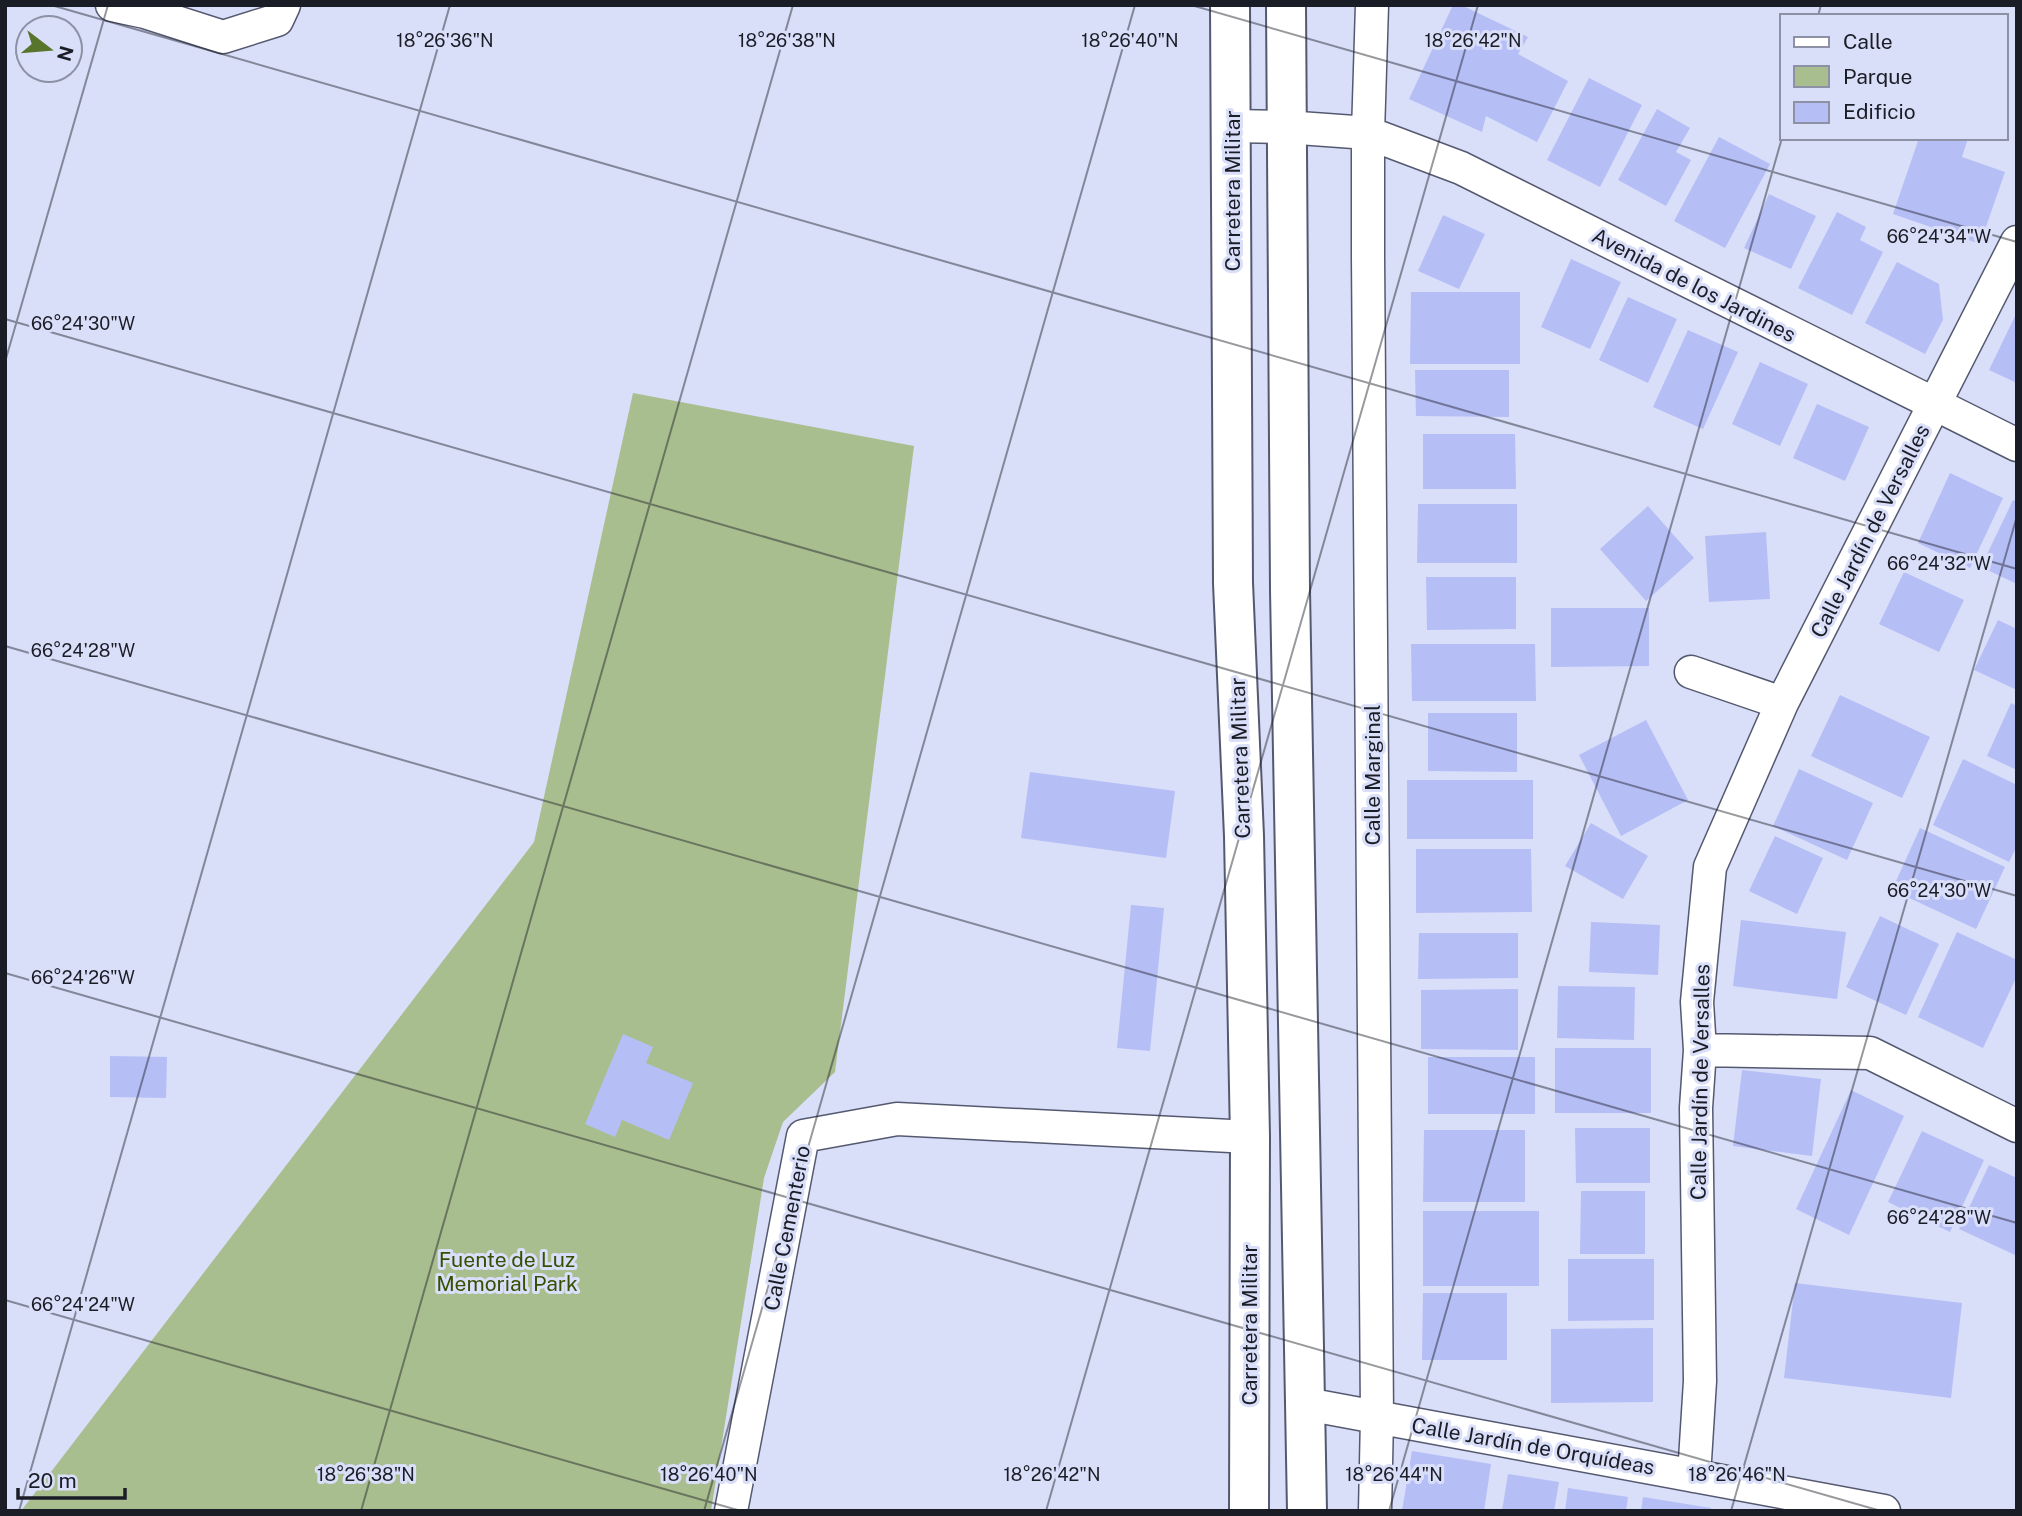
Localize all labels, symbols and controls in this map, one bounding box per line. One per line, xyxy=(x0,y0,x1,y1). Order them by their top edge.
north arrow xyxy=(14,14,84,84)
legend xyxy=(1780,14,2008,140)
text: Calle xyxy=(1843,29,1893,54)
text: 18°26'36"N xyxy=(396,30,494,51)
text: 18°26'38"N xyxy=(738,30,836,51)
text: 18°26'40"N xyxy=(1081,30,1179,51)
text: 18°26'42"N xyxy=(1425,30,1522,51)
text: N xyxy=(53,44,78,64)
text: Parque xyxy=(1843,64,1912,89)
text: Edificio xyxy=(1843,99,1916,124)
street label: Carretera Militar xyxy=(1220,110,1245,272)
street label: Avenida de los Jardines xyxy=(1588,223,1800,347)
text: 66°24'34"W xyxy=(1887,226,1991,247)
text: 66°24'30"W xyxy=(31,313,135,334)
street label: Calle Jardín de Versalles xyxy=(1805,420,1935,642)
text: 66°24'32"W xyxy=(1887,553,1991,574)
text: 66°24'28"W xyxy=(31,640,135,661)
street label: Carretera Militar xyxy=(1225,677,1255,839)
street label: Calle Marginal xyxy=(1360,704,1385,846)
text: 66°24'30"W xyxy=(1887,880,1991,901)
street label: Calle Jardín de Versalles xyxy=(1685,964,1715,1200)
text: 66°24'26"W xyxy=(31,967,135,988)
street label: Calle Cementerio xyxy=(759,1143,815,1313)
text: 66°24'28"W xyxy=(1887,1207,1991,1228)
street label: Carretera Militar xyxy=(1237,1244,1262,1406)
park label: Fuente de Luz Memorial Park xyxy=(436,1247,578,1296)
text: 66°24'24"W xyxy=(31,1294,135,1315)
street label: Calle Jardín de Orquídeas xyxy=(1410,1412,1656,1480)
scale bar xyxy=(18,1456,124,1500)
text: 18°26'38"N xyxy=(317,1464,415,1485)
text: 18°26'40"N xyxy=(660,1464,758,1485)
text: 18°26'42"N xyxy=(1004,1464,1101,1485)
text: 18°26'44"N xyxy=(1345,1464,1443,1485)
text: 18°26'46"N xyxy=(1688,1464,1786,1485)
text: 20 m xyxy=(28,1468,77,1493)

